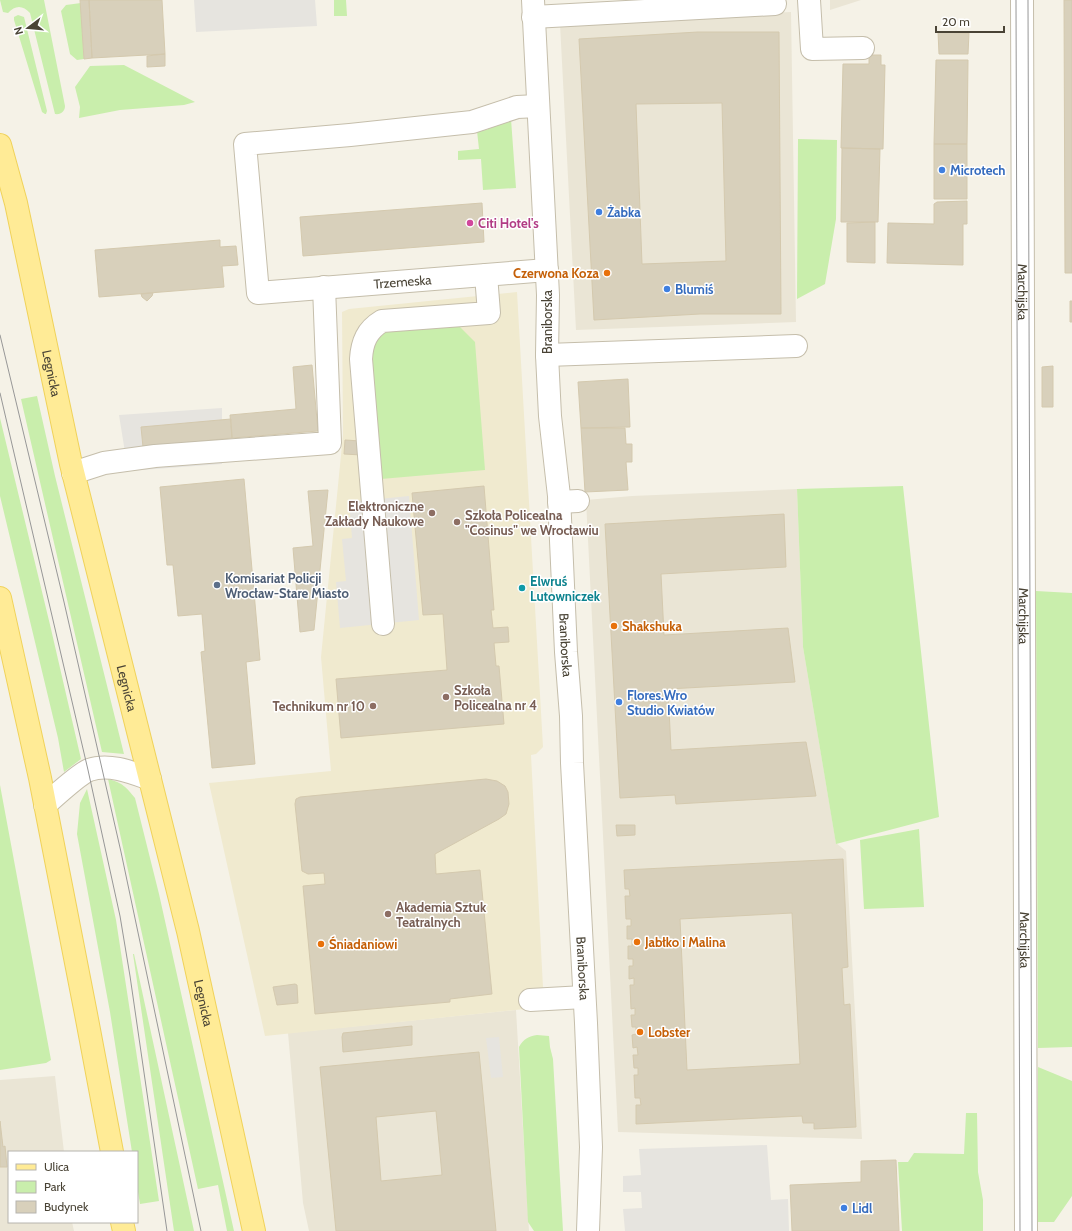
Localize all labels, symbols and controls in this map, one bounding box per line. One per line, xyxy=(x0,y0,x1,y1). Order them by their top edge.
north arrow xyxy=(8,8,48,48)
scale bar xyxy=(936,8,1004,34)
text: 20 m xyxy=(942,14,970,29)
text: N xyxy=(11,25,26,36)
place label: Microtech xyxy=(950,162,1005,178)
marker: Microtech xyxy=(937,165,947,175)
place label: Żabka xyxy=(607,204,641,220)
marker: Żabka xyxy=(594,207,604,217)
place label: Citi Hotel's xyxy=(478,215,539,231)
marker: Citi Hotel's xyxy=(465,218,475,228)
street label: Marchijska xyxy=(1014,264,1031,321)
place label: Czerwona Koza xyxy=(513,265,600,281)
marker: Czerwona Koza xyxy=(602,268,612,278)
street label: Trzemeska xyxy=(373,271,433,292)
place label: Blumiś xyxy=(675,281,714,297)
marker: Blumiś xyxy=(662,284,672,294)
street label: Braniborska xyxy=(539,289,555,354)
street label: Legnicka xyxy=(39,348,65,399)
place label: Elektroniczne Zakłady Naukowe xyxy=(325,498,424,529)
place label: Szkoła Policealna "Cosinus" we Wrocławiu xyxy=(465,507,599,538)
marker: Elektroniczne Zakłady Naukowe xyxy=(427,508,437,518)
marker: Szkoła Policealna "Cosinus" we Wrocławiu xyxy=(452,517,462,527)
place label: Komisariat Policji Wrocław-Stare Miasto xyxy=(225,570,350,601)
place label: Elwruś Lutowniczek xyxy=(530,573,601,604)
marker: Komisariat Policji Wrocław-Stare Miasto xyxy=(212,580,222,590)
marker: Elwruś Lutowniczek xyxy=(517,583,527,593)
street label: Marchijska xyxy=(1015,588,1032,645)
street label: Braniborska xyxy=(556,613,576,678)
place label: Shakshuka xyxy=(622,618,682,634)
marker: Shakshuka xyxy=(609,621,619,631)
street label: Legnicka xyxy=(114,663,141,714)
place label: Szkoła Policealna nr 4 xyxy=(454,682,537,713)
place label: Flores.Wro Studio Kwiatów xyxy=(627,687,715,718)
marker: Szkoła Policealna nr 4 xyxy=(441,692,451,702)
marker: Flores.Wro Studio Kwiatów xyxy=(614,697,624,707)
place label: Technikum nr 10 xyxy=(273,698,365,714)
marker: Technikum nr 10 xyxy=(368,701,378,711)
place label: Akademia Sztuk Teatralnych xyxy=(396,899,487,930)
marker: Akademia Sztuk Teatralnych xyxy=(383,909,393,919)
street label: Marchijska xyxy=(1016,912,1033,969)
place label: Jabłko i Malina xyxy=(644,934,726,950)
place label: Śniadaniowi xyxy=(329,936,397,952)
street label: Braniborska xyxy=(573,936,593,1001)
marker: Jabłko i Malina xyxy=(632,937,642,947)
marker: Śniadaniowi xyxy=(316,939,326,949)
street label: Legnicka xyxy=(191,978,217,1029)
place label: Lobster xyxy=(648,1024,691,1040)
marker: Lobster xyxy=(635,1027,645,1037)
legend xyxy=(8,1151,138,1223)
text: Ulica xyxy=(44,1159,69,1174)
text: Park xyxy=(44,1179,66,1194)
text: Budynek xyxy=(44,1199,89,1214)
place label: Lidl xyxy=(852,1200,873,1216)
marker: Lidl xyxy=(839,1203,849,1213)

